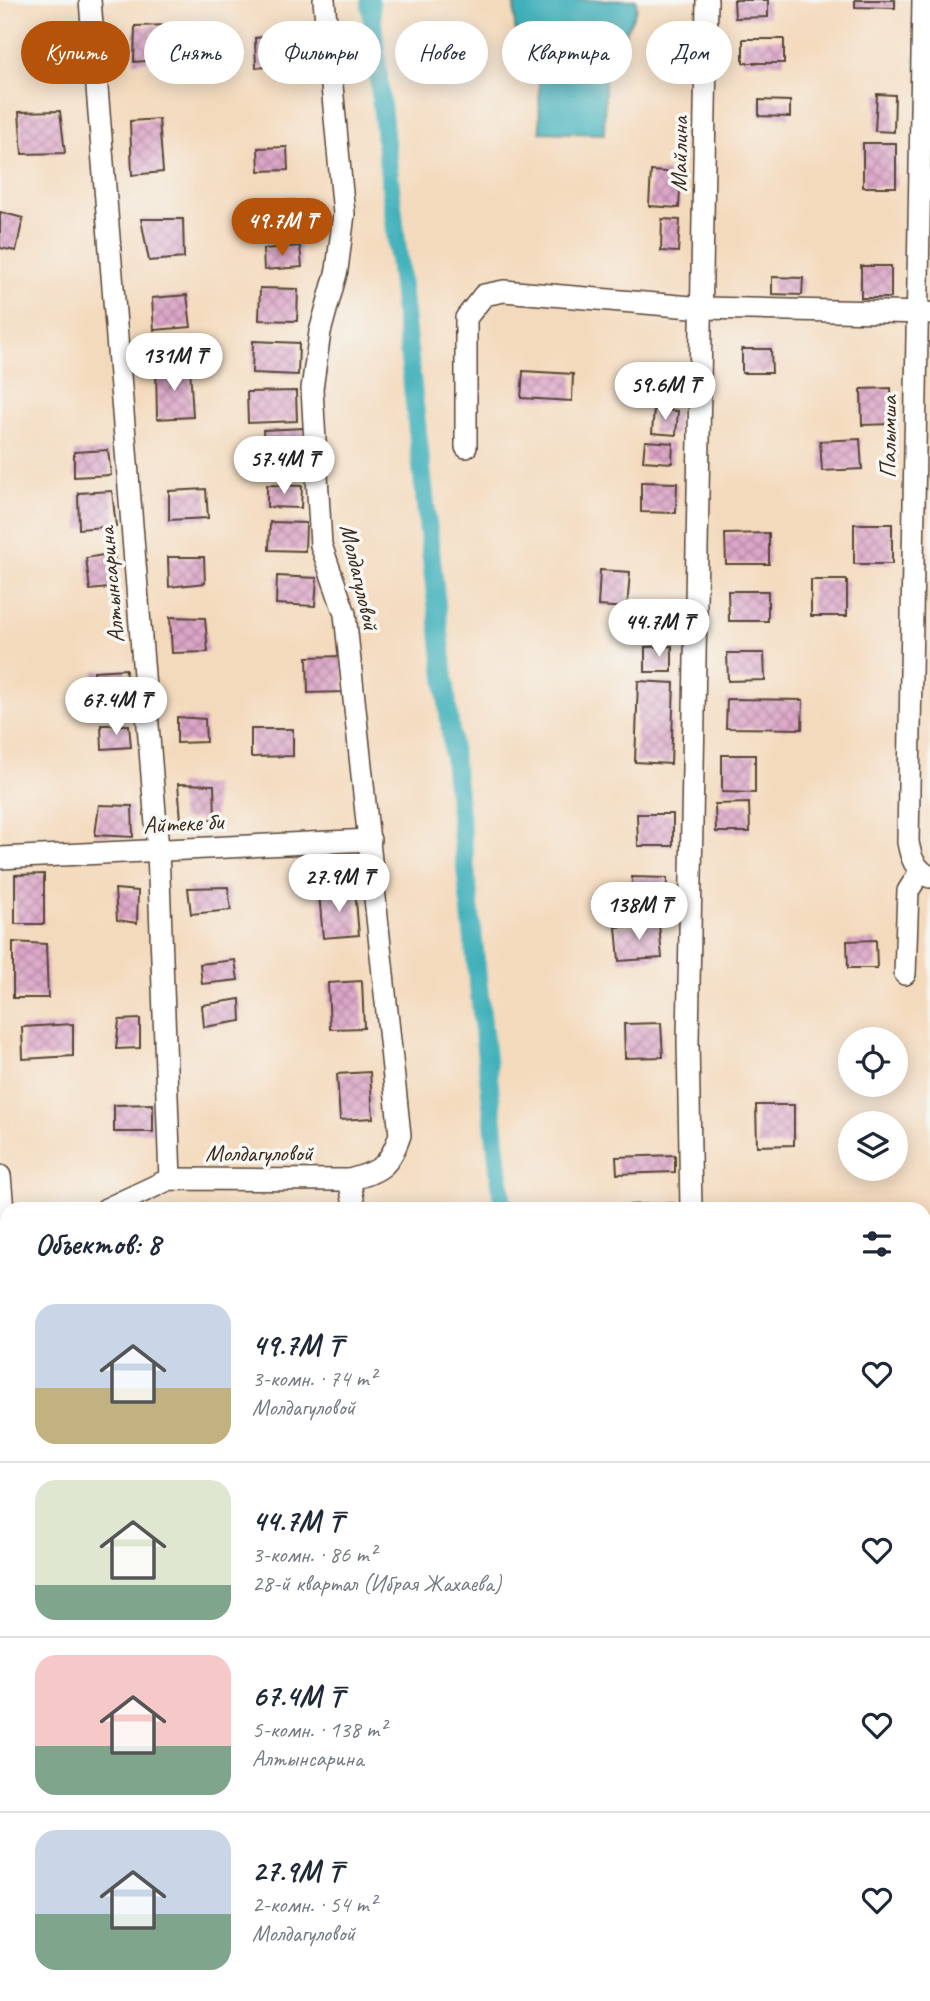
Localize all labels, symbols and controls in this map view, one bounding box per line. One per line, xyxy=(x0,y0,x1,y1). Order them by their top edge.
chip: Купить xyxy=(21,21,130,84)
chip: Снять xyxy=(144,21,244,84)
chip: Фильтры xyxy=(258,21,381,84)
chip: Новое xyxy=(395,21,488,84)
chip: Квартира xyxy=(502,21,632,84)
chip: Дом xyxy=(646,21,732,84)
street label: Майлина xyxy=(663,115,695,192)
pin: 49.7M ₸ xyxy=(217,198,347,258)
text: 49.7M ₸ xyxy=(248,206,316,235)
pin: 131M ₸ xyxy=(117,334,231,393)
text: 131M ₸ xyxy=(142,341,206,370)
pin: 59.6M ₸ xyxy=(600,362,730,422)
text: 59.6M ₸ xyxy=(631,370,700,399)
street label: Палымша xyxy=(872,394,904,479)
pin: 57.4M ₸ xyxy=(219,436,349,496)
text: 57.4M ₸ xyxy=(250,444,318,473)
street label: Молдагуловой xyxy=(333,521,387,635)
street label: Алтынсарина xyxy=(91,524,131,644)
pin: 44.7M ₸ xyxy=(594,600,724,659)
text: 44.7M ₸ xyxy=(624,607,694,636)
pin: 67.4M ₸ xyxy=(51,678,181,737)
text: 67.4M ₸ xyxy=(81,685,151,714)
street label: Айтеке би xyxy=(142,806,226,840)
pin: 27.9M ₸ xyxy=(274,855,404,914)
text: 27.9M ₸ xyxy=(305,862,373,891)
pin: 138M ₸ xyxy=(582,883,696,942)
text: 138M ₸ xyxy=(607,890,671,919)
map controls xyxy=(838,1027,908,1181)
button: locate xyxy=(838,1027,908,1097)
button: layers xyxy=(838,1111,908,1181)
street label: Молдагуловой xyxy=(205,1138,315,1168)
text: Объектов: 8 xyxy=(35,1225,160,1263)
icon: filters xyxy=(858,1225,896,1263)
text: 49.7M ₸ xyxy=(252,1326,342,1364)
icon: home xyxy=(91,1332,175,1416)
icon: heart xyxy=(858,1355,896,1393)
text: 3-комн. · 74 m² xyxy=(252,1364,376,1393)
text: Молдагуловой xyxy=(252,1393,355,1422)
text: 44.7M ₸ xyxy=(252,1502,342,1540)
icon: home xyxy=(91,1508,175,1592)
icon: heart xyxy=(858,1531,896,1569)
text: 3-комн. · 86 m² xyxy=(252,1540,376,1569)
text: 28-й квартал (Ибрая Жахаева) xyxy=(252,1569,501,1598)
text: 67.4M ₸ xyxy=(252,1677,343,1715)
icon: home xyxy=(91,1683,175,1767)
icon: heart xyxy=(858,1706,896,1744)
text: 5-комн. · 138 m² xyxy=(252,1715,386,1744)
text: Алтынсарина xyxy=(252,1744,363,1773)
text: 27.9M ₸ xyxy=(252,1852,342,1890)
icon: home xyxy=(91,1858,175,1942)
icon: heart xyxy=(858,1881,896,1919)
text: 2-комн. · 54 m² xyxy=(252,1890,376,1919)
text: Молдагуловой xyxy=(252,1919,355,1948)

